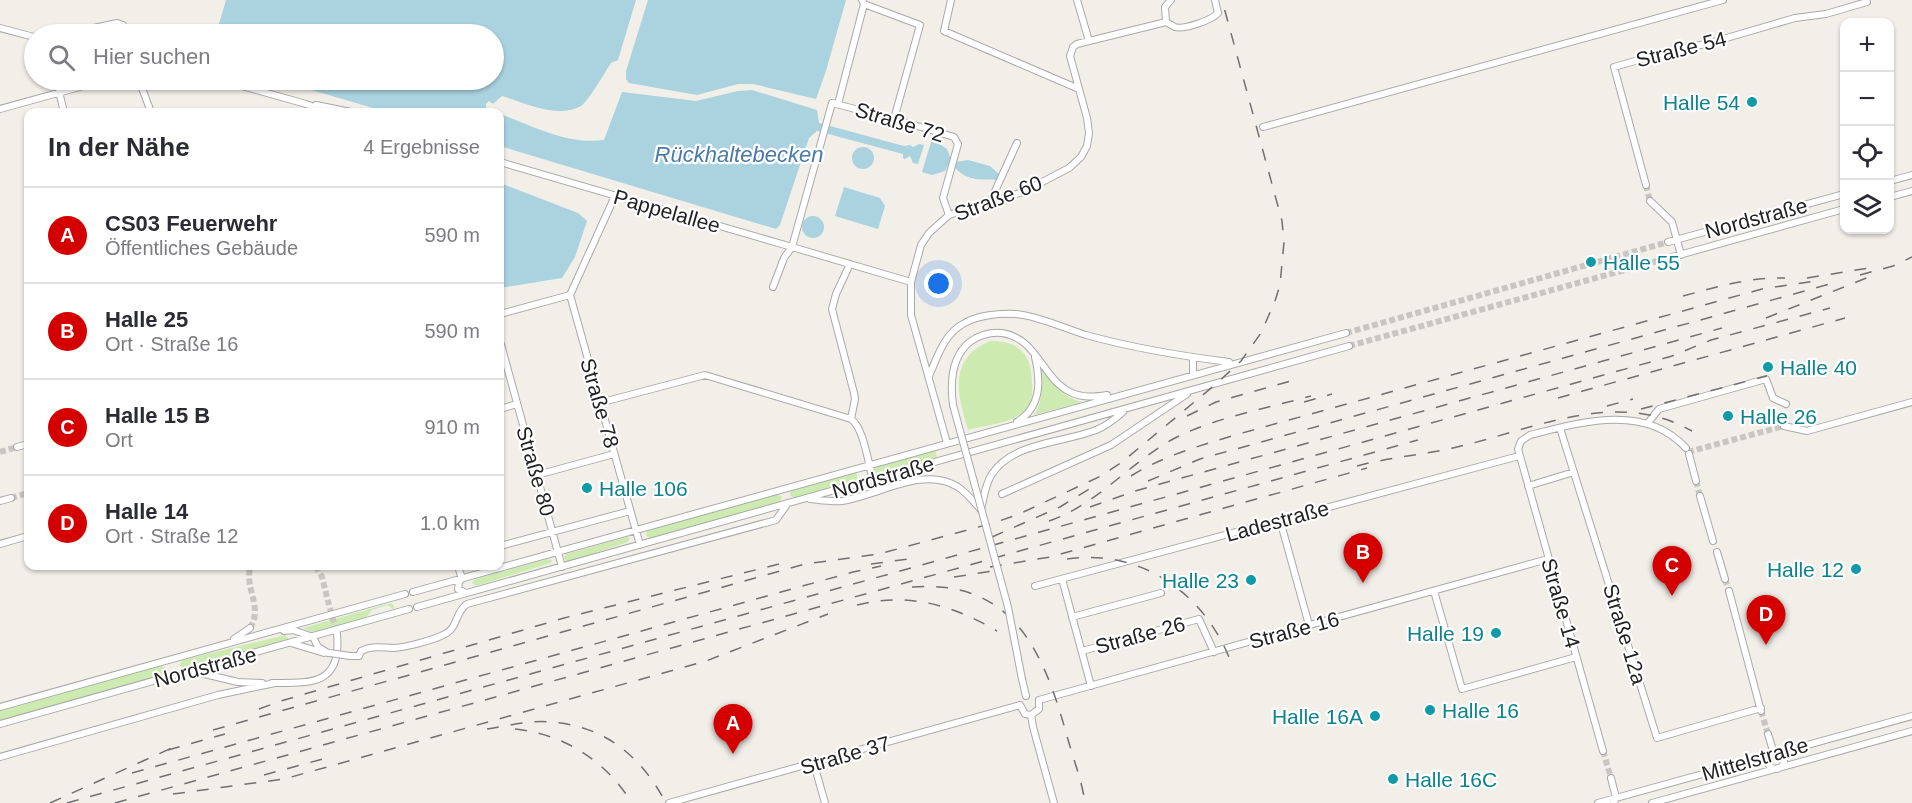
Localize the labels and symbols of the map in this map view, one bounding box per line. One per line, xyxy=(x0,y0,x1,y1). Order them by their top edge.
street label: Straße 54 xyxy=(1633,27,1729,71)
place label: Halle 54 xyxy=(1663,91,1740,114)
marker: Halle 54 xyxy=(1745,95,1759,109)
street label: Straße 72 xyxy=(853,98,947,146)
water label: Rückhaltebecken xyxy=(655,142,823,167)
street label: Straße 60 xyxy=(951,171,1045,225)
street label: Pappelallee xyxy=(611,185,723,237)
street label: Nordstraße xyxy=(1702,193,1810,243)
place label: Halle 55 xyxy=(1603,251,1680,274)
marker: Halle 55 xyxy=(1584,255,1598,269)
your location xyxy=(924,269,953,298)
street label: Straße 78 xyxy=(576,356,624,450)
place label: Halle 40 xyxy=(1780,356,1857,379)
marker: Halle 40 xyxy=(1761,360,1775,374)
place label: Halle 26 xyxy=(1740,405,1817,428)
marker: Halle 26 xyxy=(1721,409,1735,423)
street label: Straße 80 xyxy=(512,424,560,518)
street label: Nordstraße xyxy=(829,451,937,503)
place label: Halle 106 xyxy=(599,477,688,500)
marker: Halle 106 xyxy=(580,481,594,495)
street label: Ladestraße xyxy=(1223,496,1331,546)
pin: B xyxy=(1344,534,1382,583)
pin: C xyxy=(1652,546,1692,596)
street label: Straße 14 xyxy=(1537,556,1585,651)
place label: Halle 12 xyxy=(1767,558,1844,581)
marker: Halle 12 xyxy=(1849,562,1863,576)
place label: Halle 23 xyxy=(1162,569,1239,592)
marker: Halle 23 xyxy=(1244,573,1258,587)
street label: Straße 12a xyxy=(1599,581,1651,687)
pin: D xyxy=(1746,596,1786,645)
street label: Straße 16 xyxy=(1246,607,1342,653)
street label: Straße 26 xyxy=(1092,612,1188,658)
place label: Halle 19 xyxy=(1407,622,1484,645)
marker: Halle 19 xyxy=(1489,626,1503,640)
street label: Nordstraße xyxy=(151,642,259,692)
place label: Halle 16 xyxy=(1442,699,1519,722)
marker: Halle 16 xyxy=(1423,703,1437,717)
pin: A xyxy=(714,704,752,754)
place label: Halle 16A xyxy=(1272,705,1363,728)
marker: Halle 16A xyxy=(1368,709,1382,723)
street label: Straße 37 xyxy=(798,731,892,779)
street label: Mittelstraße xyxy=(1699,733,1811,785)
place label: Halle 16C xyxy=(1405,768,1497,791)
marker: Halle 16C xyxy=(1386,772,1400,786)

